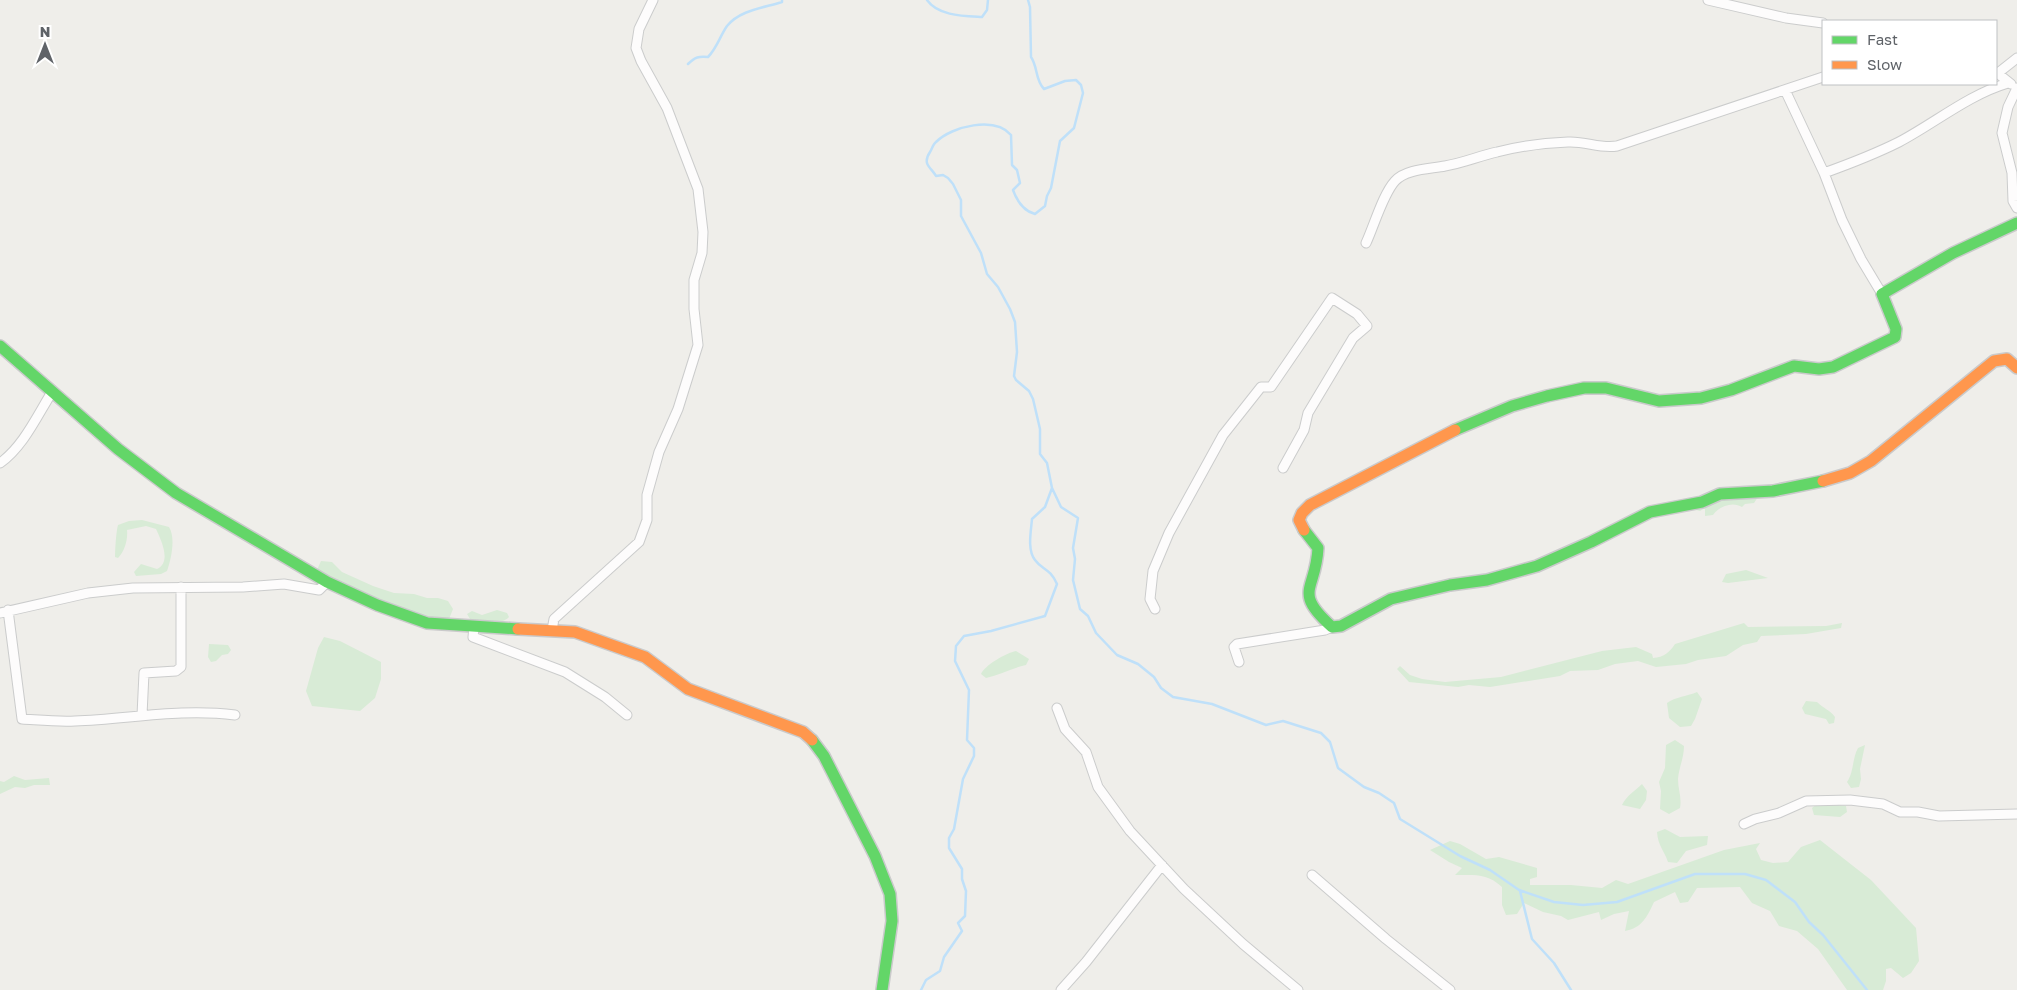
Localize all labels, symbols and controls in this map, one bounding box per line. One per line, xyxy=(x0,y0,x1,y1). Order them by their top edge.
north arrow xyxy=(20,20,70,70)
legend xyxy=(1822,20,1997,85)
text: N xyxy=(40,23,50,40)
text: Fast xyxy=(1867,30,1898,48)
text: Slow xyxy=(1867,55,1902,73)

